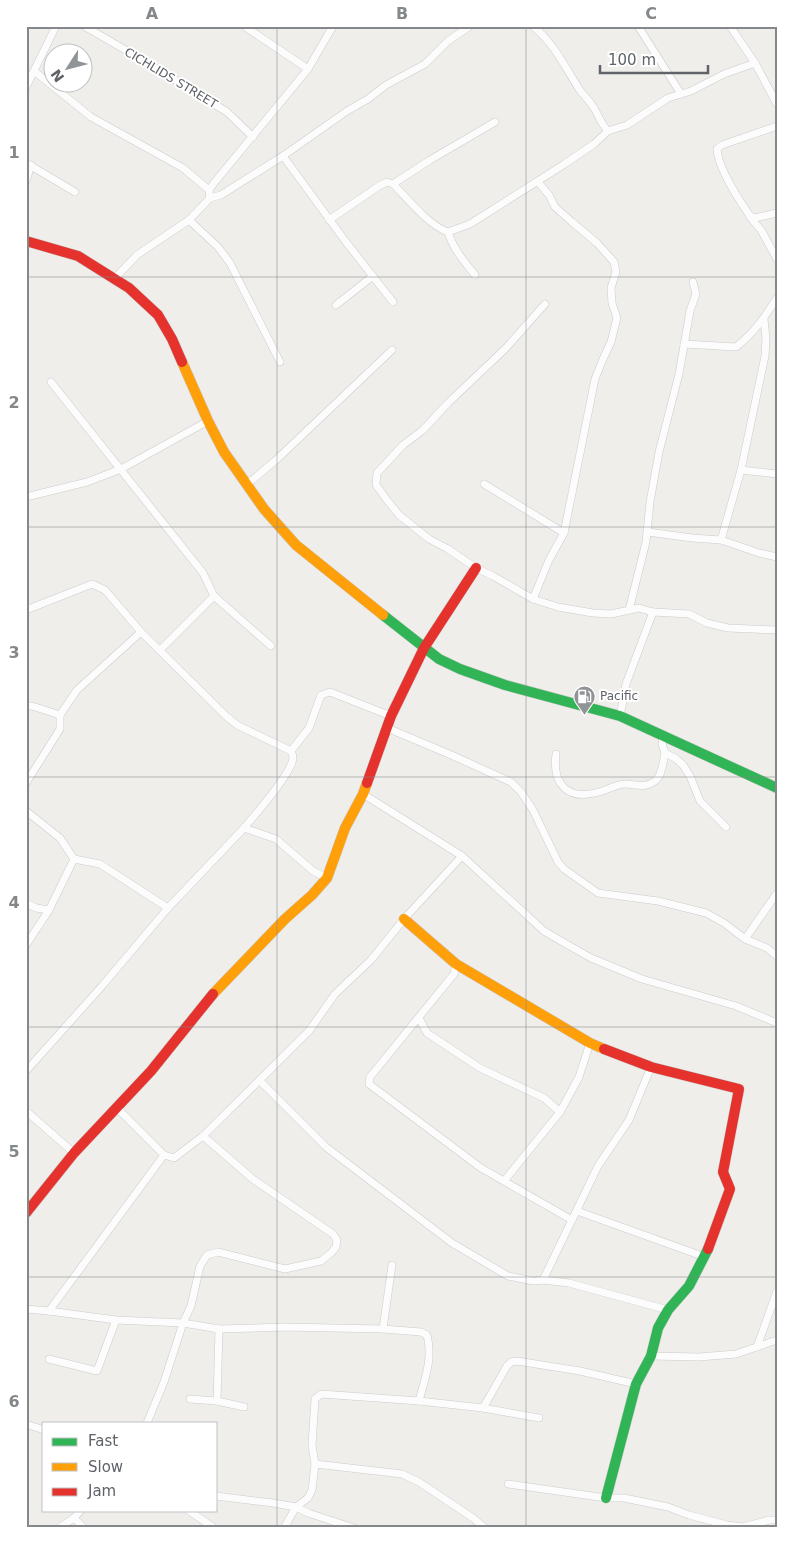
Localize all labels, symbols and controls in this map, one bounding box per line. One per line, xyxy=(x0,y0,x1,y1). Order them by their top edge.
text: A xyxy=(146,4,159,23)
text: B xyxy=(396,4,408,23)
text: C xyxy=(645,4,657,23)
north arrow xyxy=(42,42,92,92)
scale bar xyxy=(600,42,708,74)
street label: CICHLIDS STREET xyxy=(122,45,221,112)
text: 100 m xyxy=(608,51,656,69)
text: N xyxy=(48,66,67,85)
text: 1 xyxy=(8,143,20,162)
text: 2 xyxy=(8,393,20,412)
text: 3 xyxy=(8,643,20,662)
fuel station icon: Pacific xyxy=(572,684,596,715)
place label: Pacific xyxy=(600,689,638,703)
text: 4 xyxy=(8,893,20,912)
text: 5 xyxy=(8,1142,20,1161)
text: 6 xyxy=(8,1392,20,1411)
legend xyxy=(42,1422,218,1512)
text: Fast xyxy=(88,1432,118,1450)
text: Slow xyxy=(88,1458,123,1476)
text: Jam xyxy=(87,1482,116,1500)

